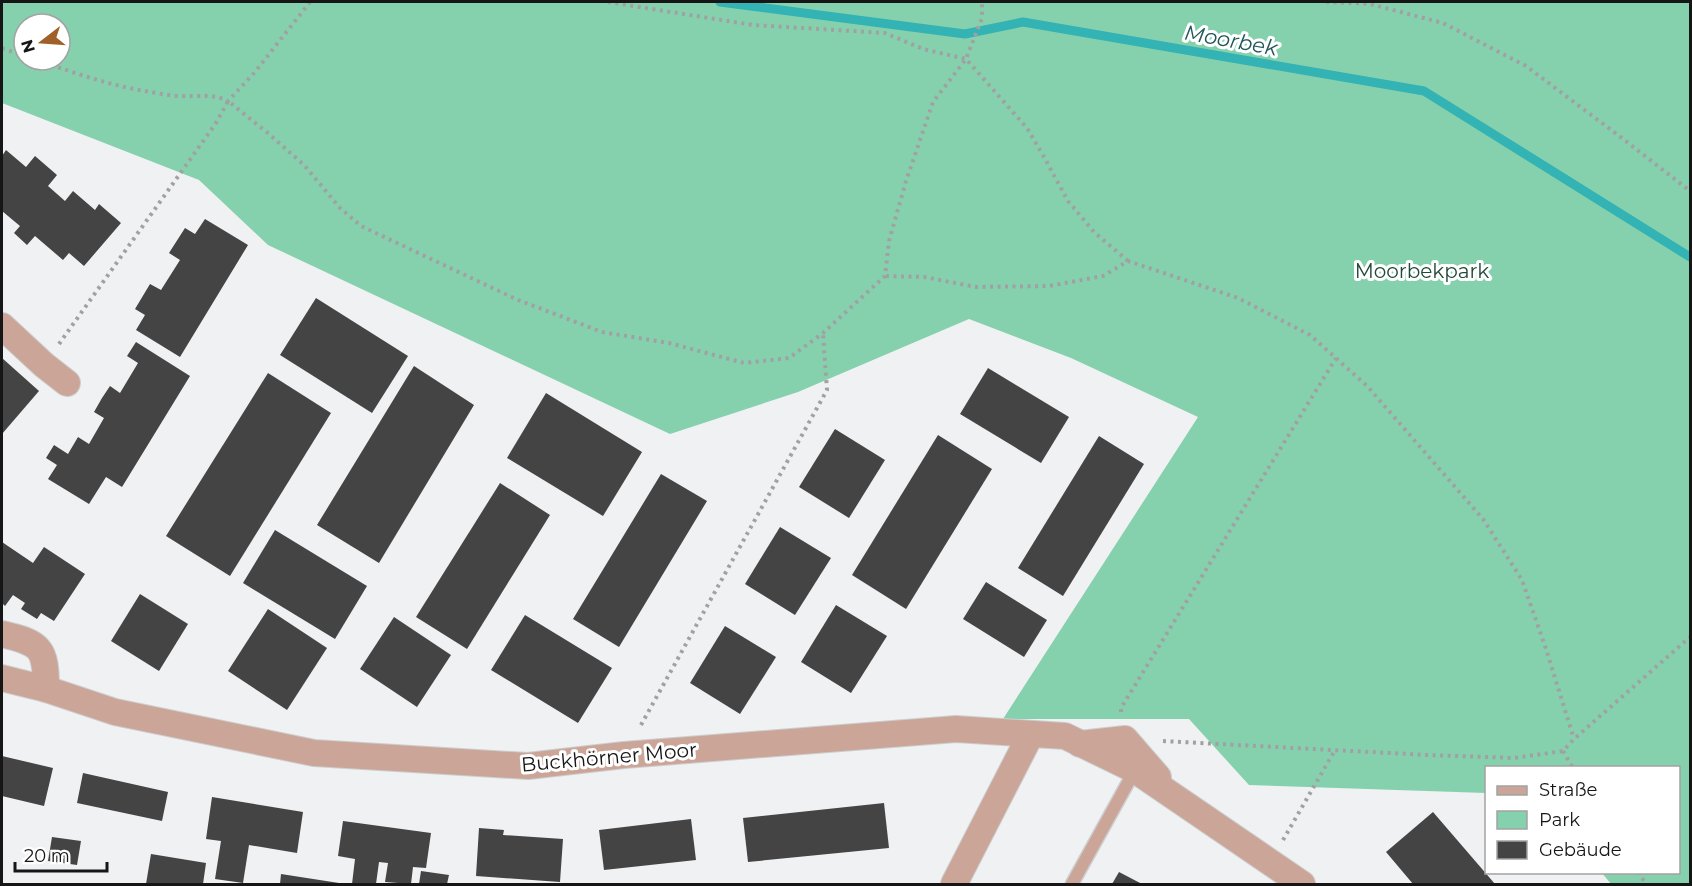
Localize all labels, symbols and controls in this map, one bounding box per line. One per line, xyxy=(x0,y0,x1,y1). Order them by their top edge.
north arrow xyxy=(12,12,72,72)
water label: Moorbek xyxy=(1183,20,1281,61)
text: N xyxy=(17,37,39,55)
park label: Moorbekpark xyxy=(1355,259,1489,283)
street label: Buckhörner Moor xyxy=(520,737,698,777)
legend xyxy=(1485,766,1680,874)
text: Straße xyxy=(1539,779,1598,801)
text: Park xyxy=(1539,809,1580,831)
scale bar xyxy=(15,835,106,873)
text: Gebäude xyxy=(1539,839,1622,861)
text: 20 m xyxy=(24,845,70,867)

